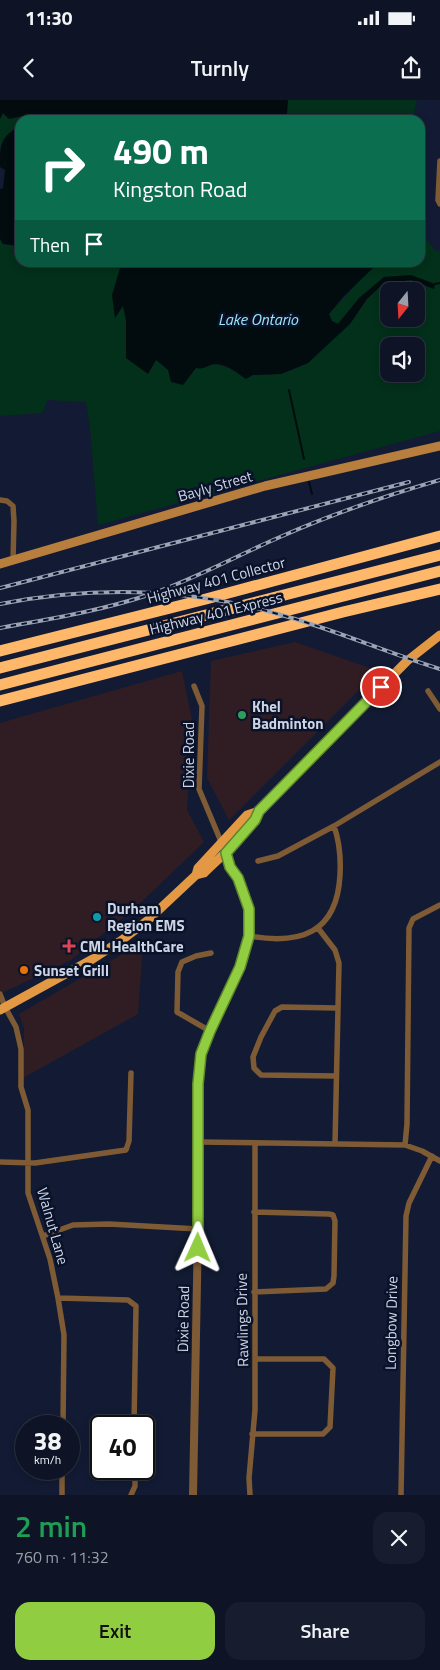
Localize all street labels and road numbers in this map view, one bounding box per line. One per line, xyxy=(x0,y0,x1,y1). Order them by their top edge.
street label: Bayly Street xyxy=(175,464,256,508)
street label: Highway 401 Collector xyxy=(144,550,288,610)
street label: Highway 401 Express xyxy=(147,585,285,641)
street label: Dixie Road xyxy=(177,722,200,788)
street label: Walnut Lane xyxy=(31,1185,75,1267)
street label: Rawlings Drive xyxy=(230,1273,254,1367)
street label: Longbow Drive xyxy=(379,1276,403,1370)
street label: Dixie Road xyxy=(171,1286,195,1352)

